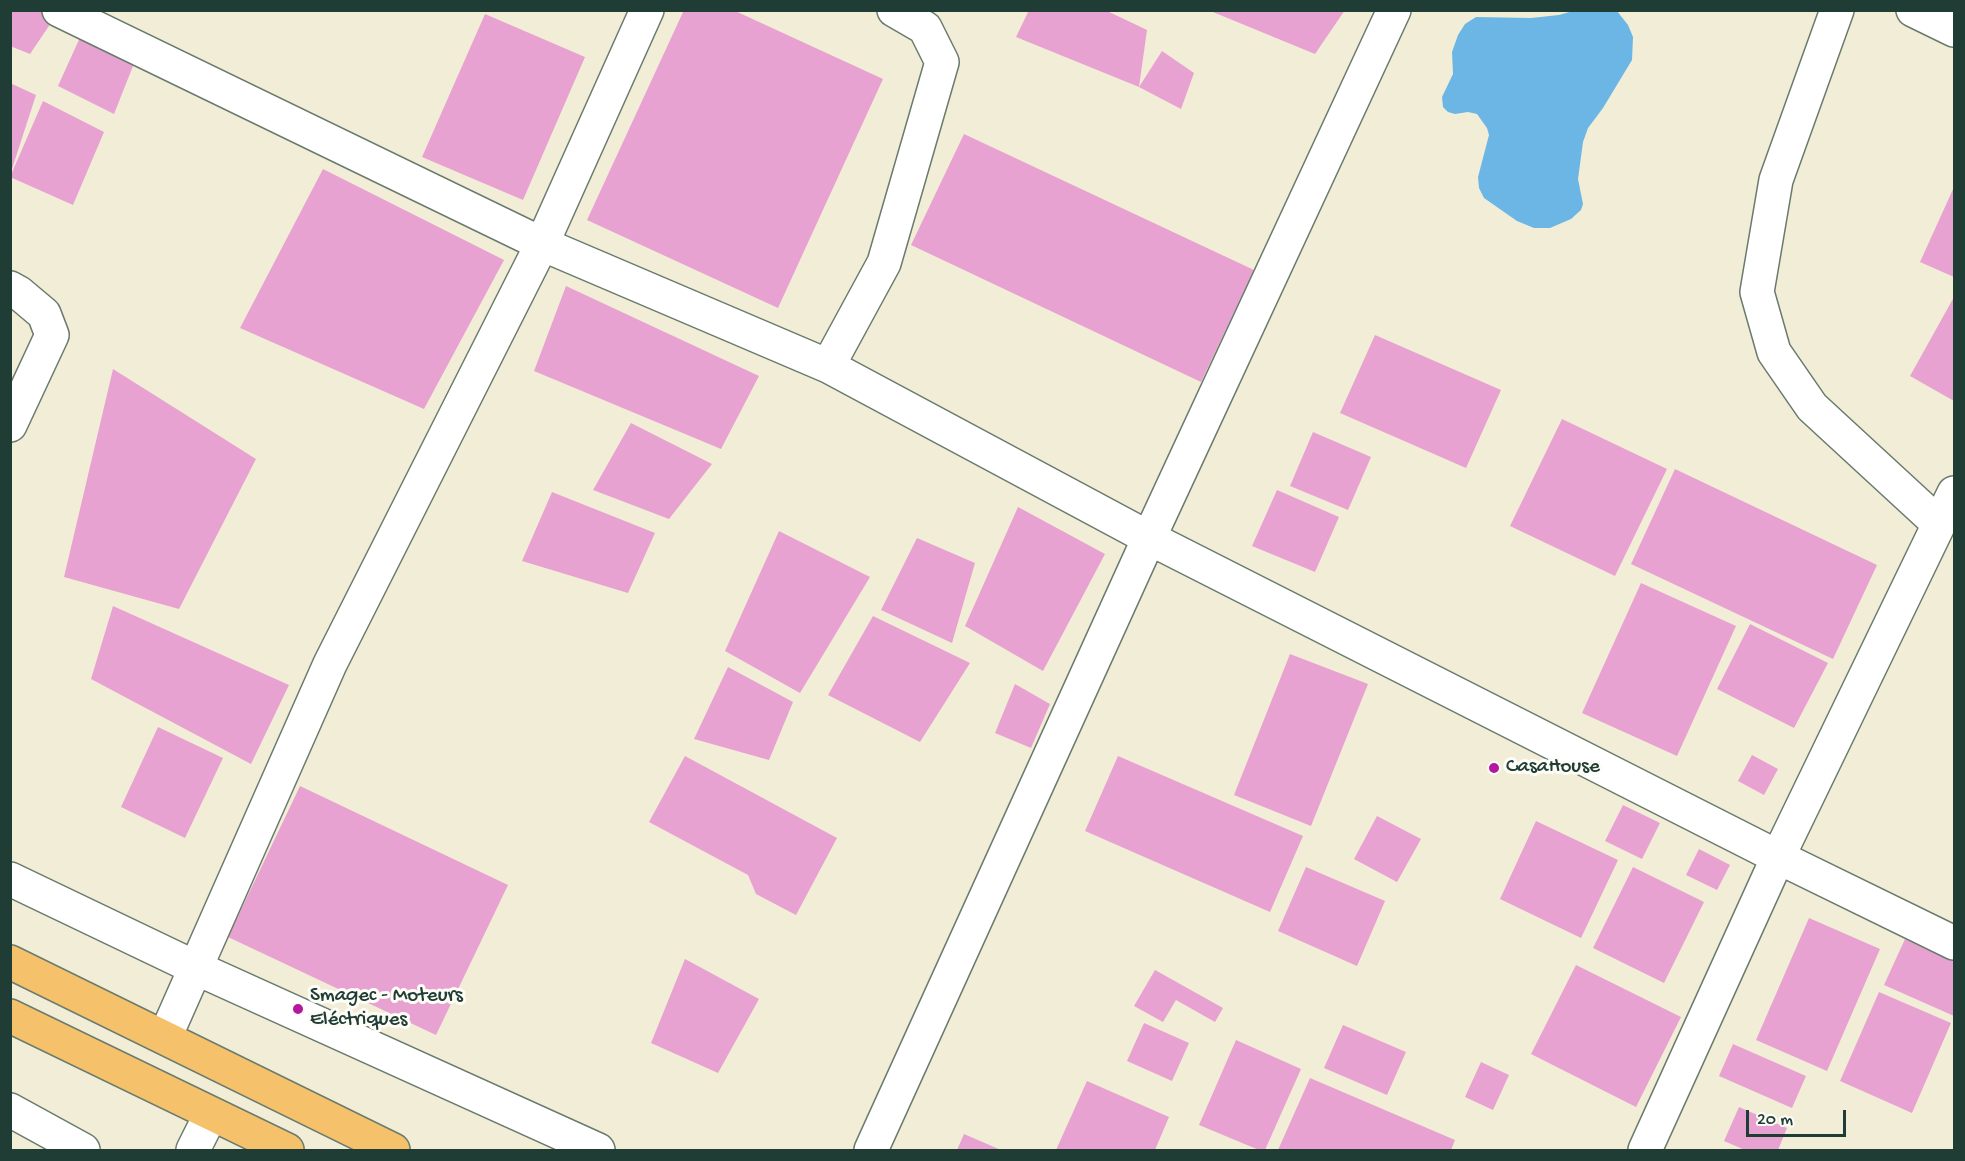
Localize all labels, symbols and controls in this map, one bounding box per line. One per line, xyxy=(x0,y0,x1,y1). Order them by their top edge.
place label: CasaHouse xyxy=(1506,755,1600,781)
marker: CasaHouse xyxy=(1487,761,1501,775)
place label: Smagec - Moteurs Eléctriques xyxy=(310,984,463,1034)
marker: Smagec - Moteurs Eléctriques xyxy=(291,1002,305,1016)
scale bar xyxy=(1749,1098,1850,1136)
text: 20 m xyxy=(1757,1110,1793,1131)

